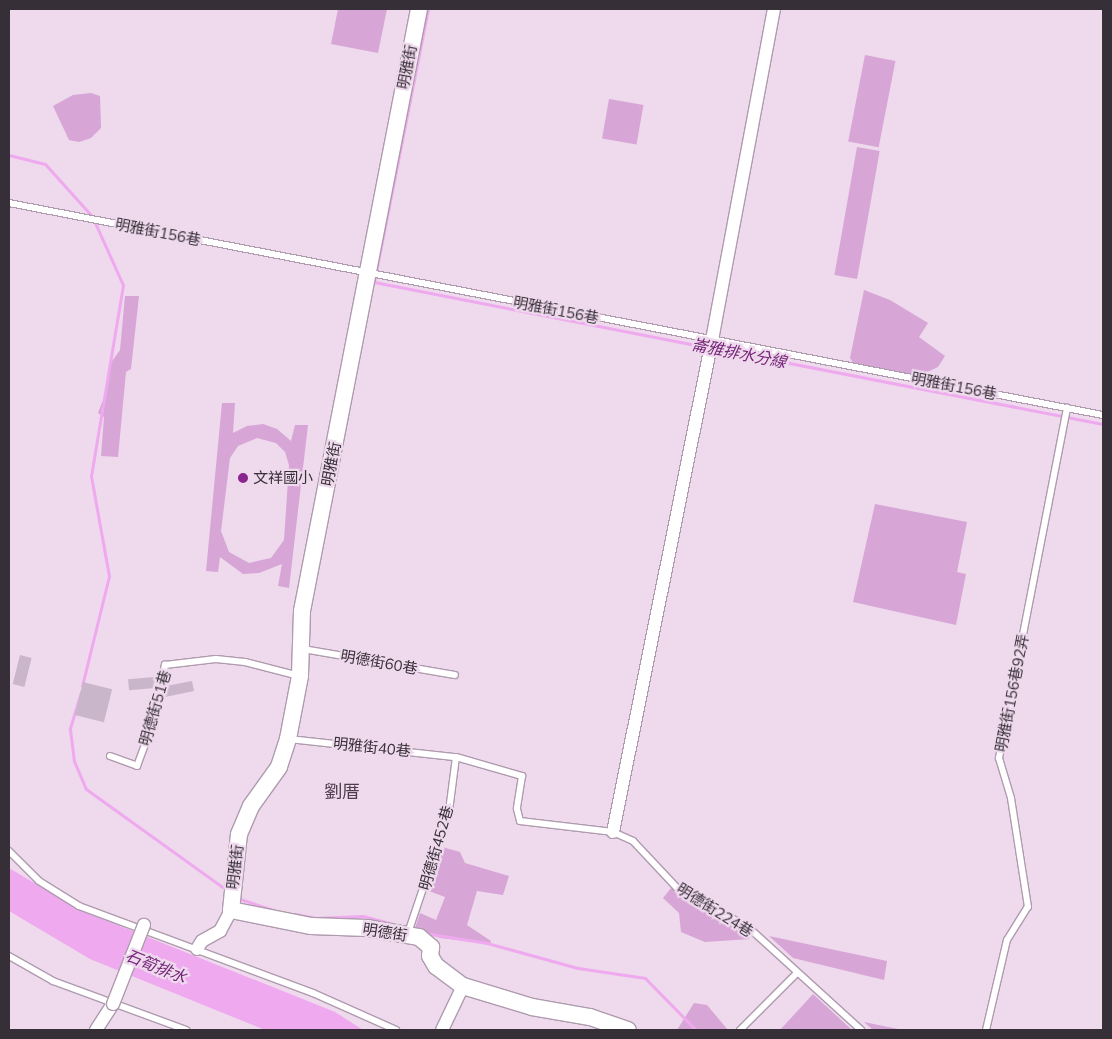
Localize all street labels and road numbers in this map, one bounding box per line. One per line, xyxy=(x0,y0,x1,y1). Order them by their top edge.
street label: 明雅街 xyxy=(394,43,420,91)
street label: 明雅街156巷 xyxy=(114,215,202,249)
street label: 明雅街156巷 xyxy=(512,293,600,327)
street label: 明雅街156巷 xyxy=(910,369,998,403)
street label: 明雅街 xyxy=(318,440,344,488)
street label: 明雅街156巷92弄 xyxy=(992,632,1032,754)
street label: 明德街60巷 xyxy=(339,646,419,678)
street label: 明德街51巷 xyxy=(136,668,174,748)
street label: 明雅街40巷 xyxy=(332,734,412,760)
street label: 明德街452巷 xyxy=(415,804,457,892)
street label: 明雅街 xyxy=(223,844,247,890)
street label: 明德街224巷 xyxy=(673,879,757,941)
street label: 明德街 xyxy=(361,920,409,944)

